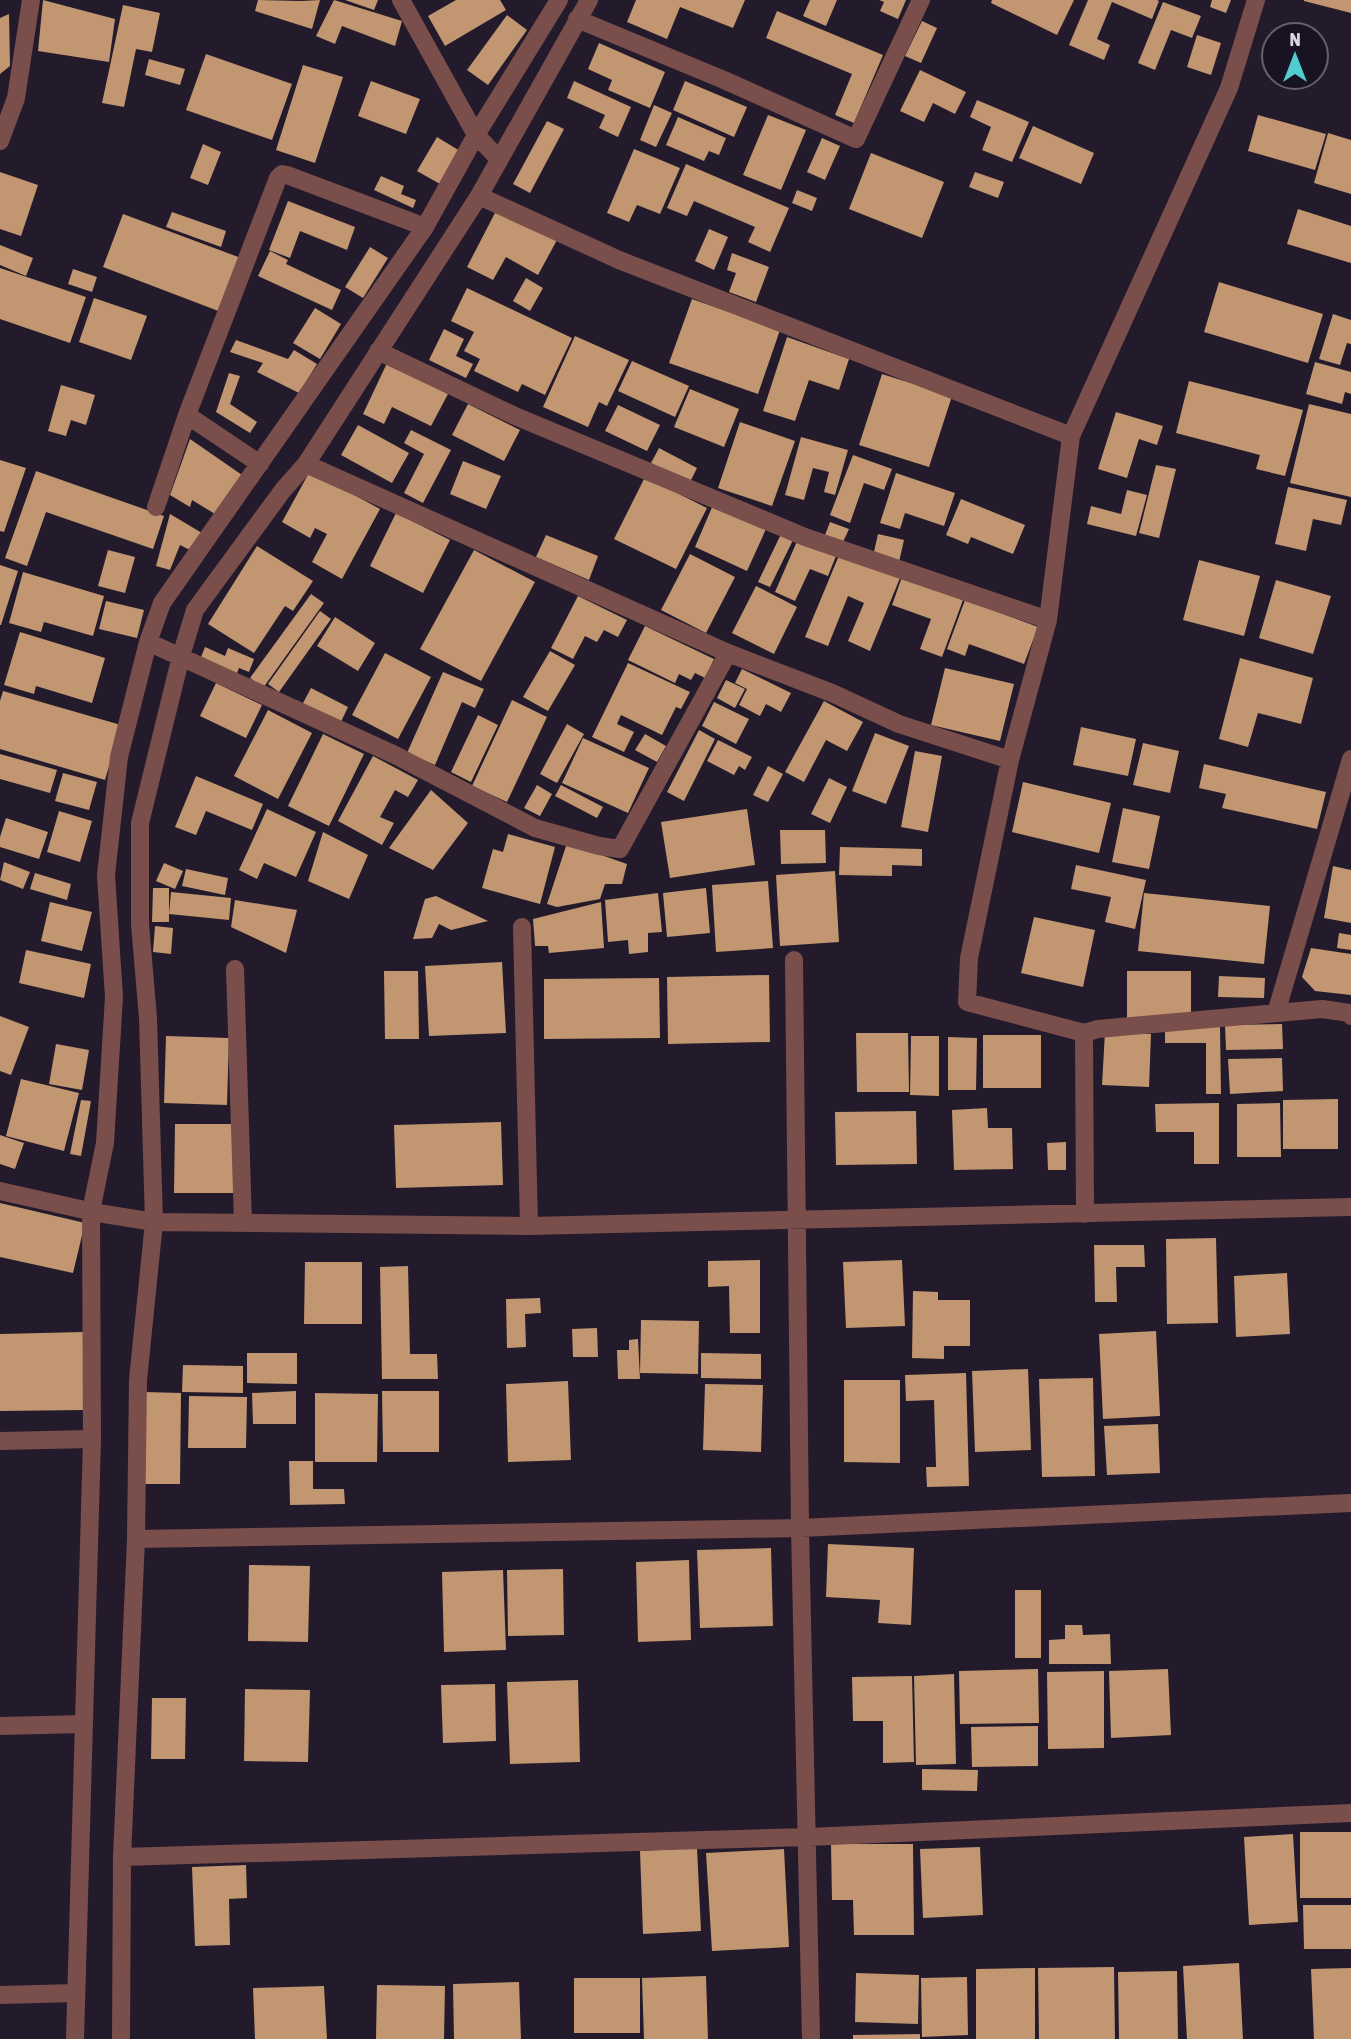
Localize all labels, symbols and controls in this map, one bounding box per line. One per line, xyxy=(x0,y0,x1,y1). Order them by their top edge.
north arrow xyxy=(1260,21,1330,91)
text: N xyxy=(1289,28,1301,50)

